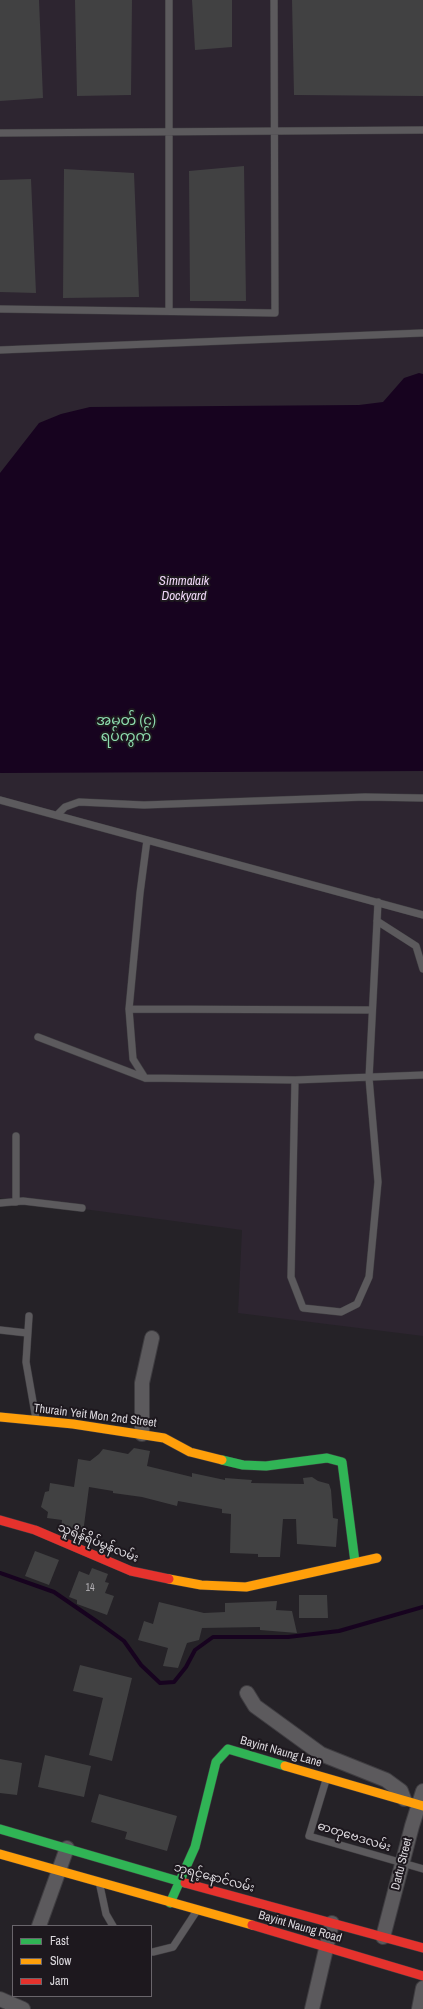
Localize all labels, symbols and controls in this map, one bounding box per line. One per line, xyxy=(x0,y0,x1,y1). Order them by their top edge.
water label: Simmalaik Dockyard xyxy=(159,574,209,605)
district label: အမှတ် (၄) ရပ်ကွက် xyxy=(96,713,156,746)
street label: Thurain Yeit Mon 2nd Street xyxy=(33,1401,157,1431)
street label: သူရိန်ရိပ်မွန်လမ်း xyxy=(56,1520,140,1566)
house number: 14 xyxy=(85,1582,95,1594)
street label: Bayint Naung Lane xyxy=(239,1733,323,1771)
street label: ဓာတုဗေဒလမ်း xyxy=(316,1819,392,1855)
street label: Dartu Street xyxy=(389,1837,415,1891)
street label: ဘုရင့်နောင်လမ်း xyxy=(172,1860,256,1896)
street label: Bayint Naung Road xyxy=(257,1908,343,1946)
legend xyxy=(12,1925,152,1997)
text: Fast xyxy=(50,1933,69,1949)
text: Slow xyxy=(50,1953,71,1969)
text: Jam xyxy=(50,1973,69,1989)

